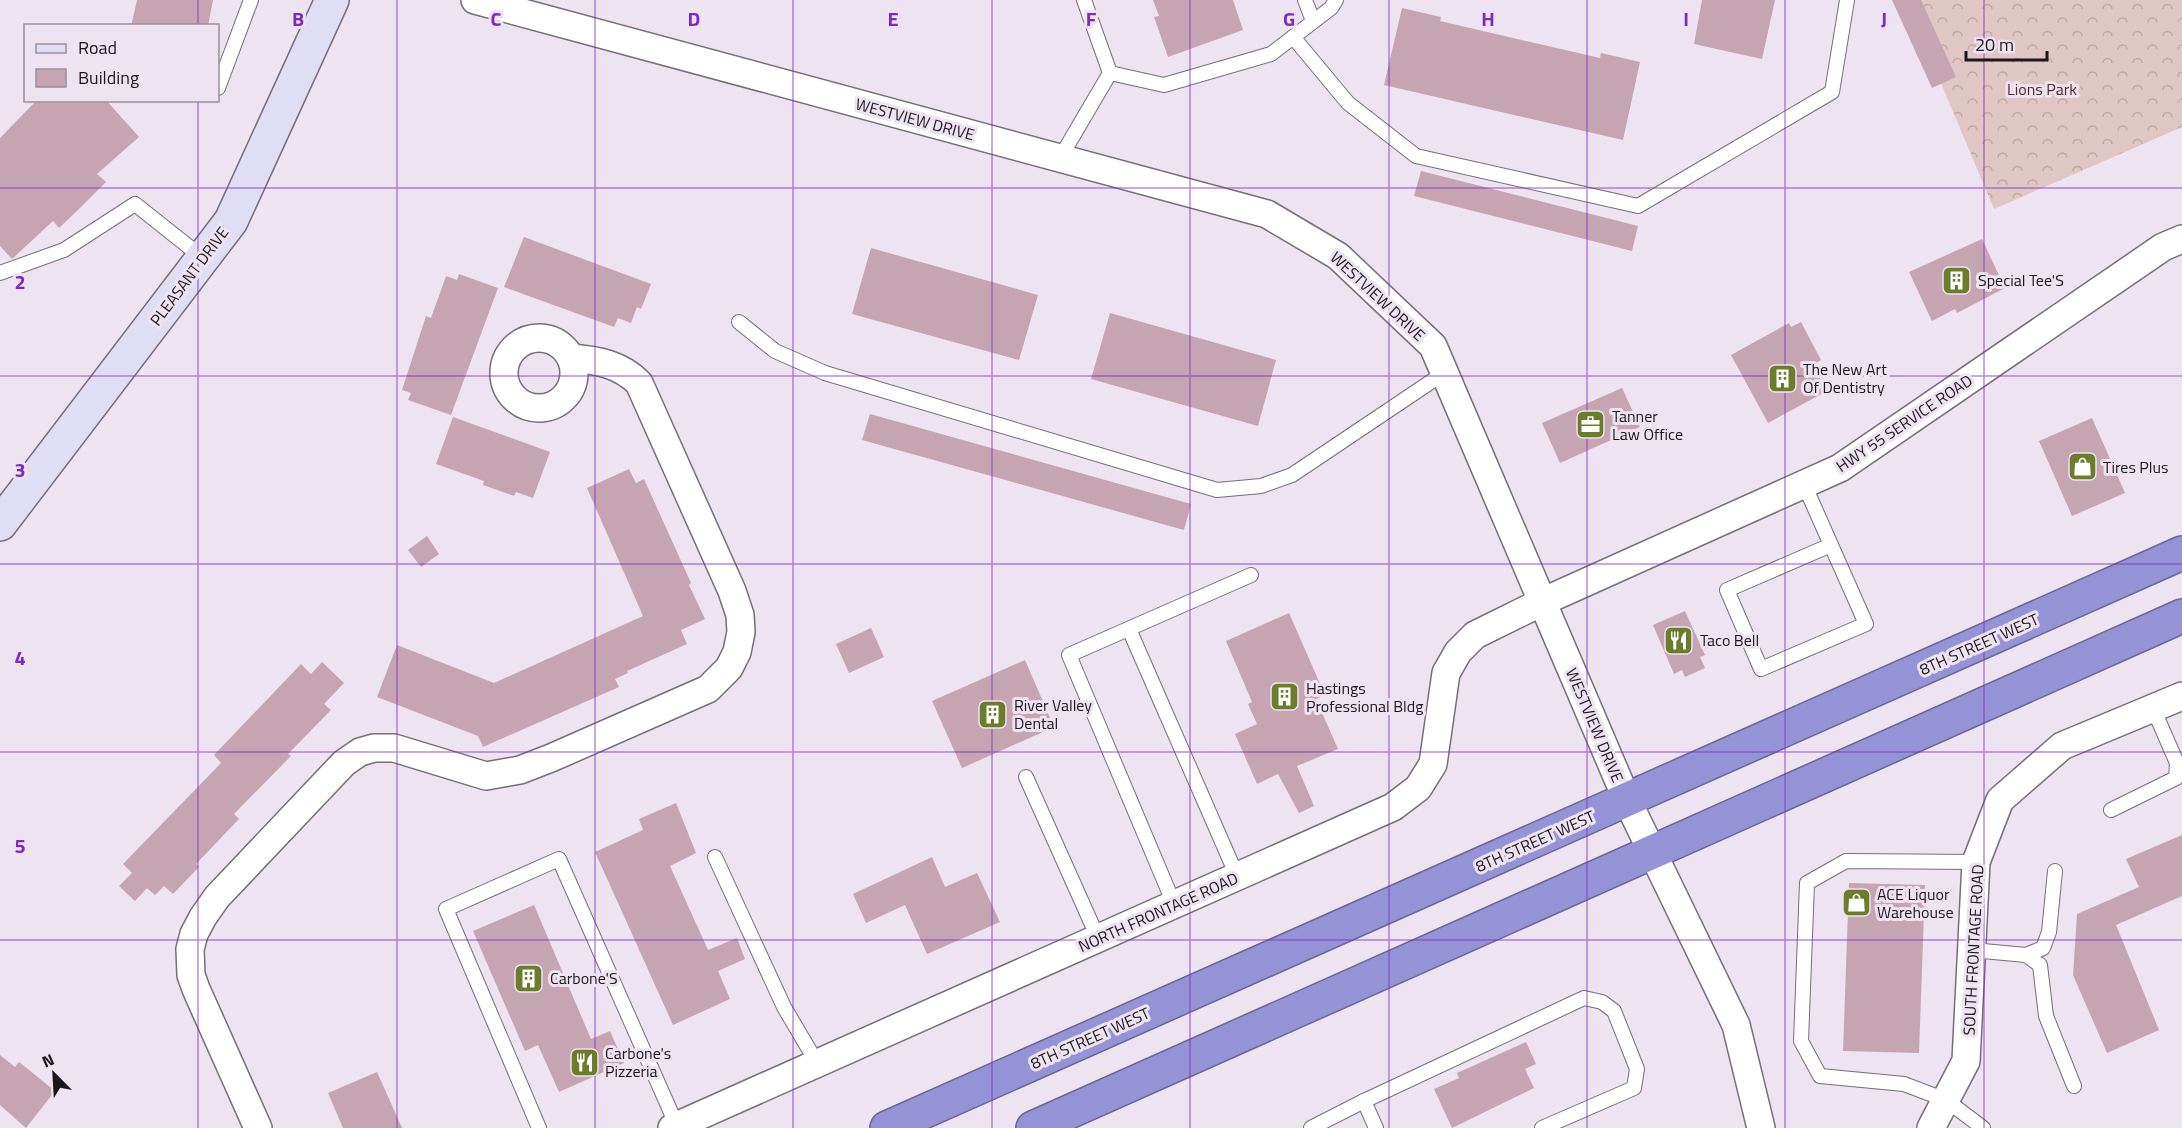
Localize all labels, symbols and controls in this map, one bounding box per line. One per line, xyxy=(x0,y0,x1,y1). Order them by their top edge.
text: B xyxy=(292,3,304,34)
text: C xyxy=(491,3,502,34)
text: D xyxy=(688,3,700,34)
text: E xyxy=(887,3,899,34)
text: F xyxy=(1086,3,1097,34)
text: G xyxy=(1283,3,1295,34)
text: H xyxy=(1481,3,1495,34)
text: I xyxy=(1683,3,1689,34)
text: J xyxy=(1881,3,1887,34)
legend xyxy=(24,24,219,102)
scale bar xyxy=(1966,24,2047,62)
text: 20 m xyxy=(1975,31,2014,58)
text: Road xyxy=(78,34,117,61)
text: Building xyxy=(78,64,139,91)
park label: Lions Park xyxy=(2007,77,2077,101)
street label: WESTVIEW DRIVE xyxy=(853,92,977,146)
street label: PLEASANT DRIVE xyxy=(144,221,234,331)
street label: WESTVIEW DRIVE xyxy=(1325,246,1431,347)
building icon: Special Tee'S xyxy=(1941,264,1973,296)
text: 2 xyxy=(14,266,26,297)
place label: Special Tee'S xyxy=(1978,268,2064,292)
place label: The New Art Of Dentistry xyxy=(1803,357,1887,399)
building icon: The New Art Of Dentistry xyxy=(1766,362,1798,394)
street label: HWY 55 SERVICE ROAD xyxy=(1831,368,1977,478)
place label: Tanner Law Office xyxy=(1612,404,1683,446)
office icon: Tanner Law Office xyxy=(1575,409,1607,441)
shop icon: Tires Plus xyxy=(2066,451,2098,483)
text: 3 xyxy=(14,454,26,485)
place label: Tires Plus xyxy=(2103,455,2168,479)
street label: 8TH STREET WEST xyxy=(1915,607,2043,681)
restaurant icon: Taco Bell xyxy=(1663,624,1695,656)
place label: Taco Bell xyxy=(1700,628,1759,652)
text: 4 xyxy=(14,642,26,673)
street label: WESTVIEW DRIVE xyxy=(1560,664,1630,786)
place label: Hastings Professional Bldg xyxy=(1306,676,1423,718)
building icon: Hastings Professional Bldg xyxy=(1269,681,1301,713)
place label: River Valley Dental xyxy=(1014,693,1092,735)
building icon: River Valley Dental xyxy=(977,698,1009,730)
street label: 8TH STREET WEST xyxy=(1471,804,1599,878)
text: 5 xyxy=(14,830,26,861)
street label: SOUTH FRONTAGE ROAD xyxy=(1957,864,1989,1036)
street label: NORTH FRONTAGE ROAD xyxy=(1074,866,1242,958)
place label: ACE Liquor Warehouse xyxy=(1877,882,1953,924)
shop icon: ACE Liquor Warehouse xyxy=(1840,887,1872,919)
building icon: Carbone'S xyxy=(513,962,545,994)
place label: Carbone'S xyxy=(550,966,618,990)
street label: 8TH STREET WEST xyxy=(1026,1001,1154,1075)
place label: Carbone's Pizzeria xyxy=(605,1041,671,1083)
north arrow xyxy=(24,1044,84,1104)
restaurant icon: Carbone's Pizzeria xyxy=(568,1046,600,1078)
text: N xyxy=(38,1047,58,1074)

